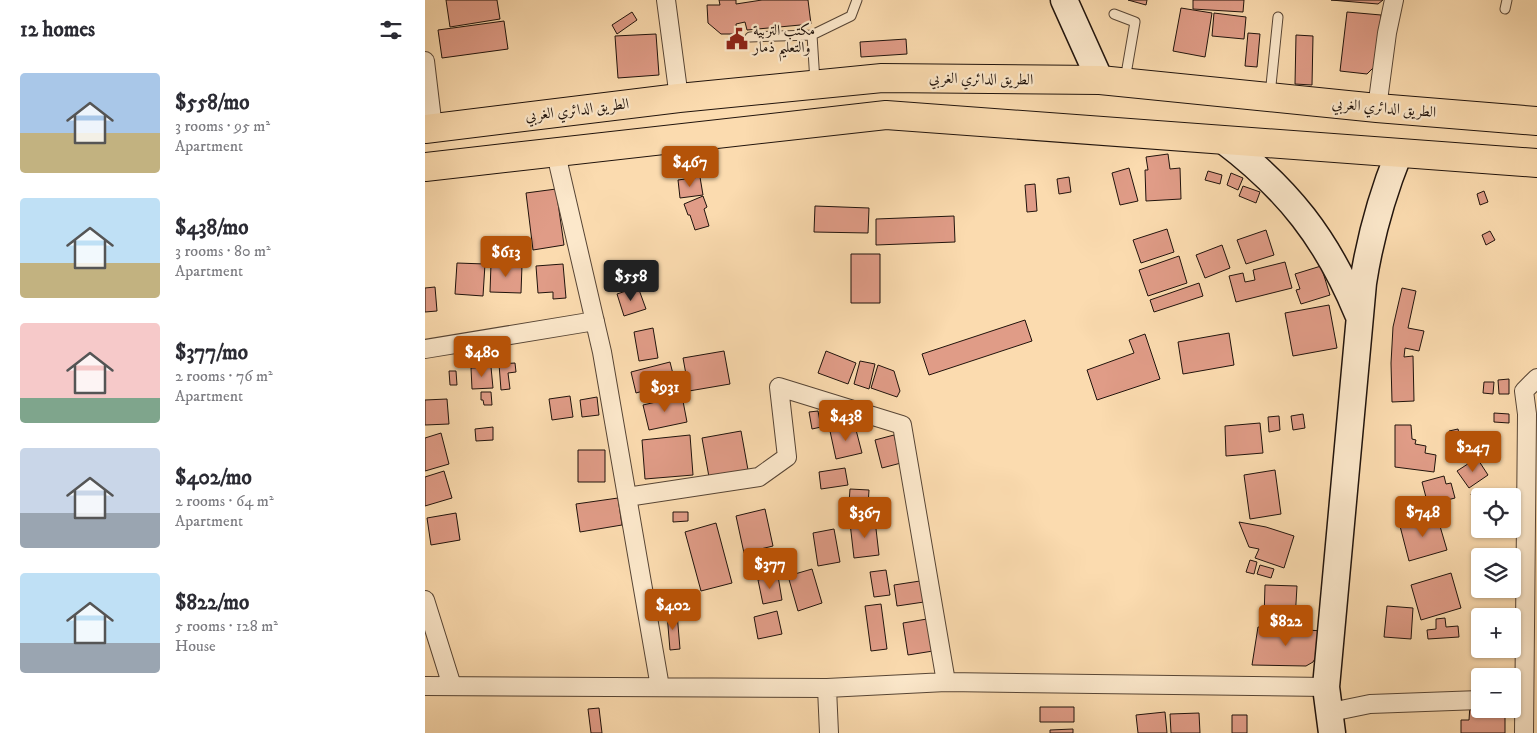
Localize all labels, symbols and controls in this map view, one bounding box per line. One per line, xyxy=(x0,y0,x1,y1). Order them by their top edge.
icon: filters xyxy=(377,16,405,44)
text: 12 homes xyxy=(20,17,95,43)
place label: مكتب التربية والتعليم ذمار xyxy=(751,21,815,62)
public building icon: مكتب التربية والتعليم ذمار xyxy=(724,26,750,52)
street label: الطريق الدائري الغربي xyxy=(929,69,1033,91)
text: $558/mo xyxy=(175,90,249,116)
icon: home xyxy=(60,93,120,153)
street label: الطريق الدائري الغربي xyxy=(524,94,630,128)
street label: الطريق الدائري الغربي xyxy=(1331,94,1437,124)
text: 3 rooms · 95 m² xyxy=(175,116,270,136)
text: Apartment xyxy=(175,136,243,156)
pin: $467 xyxy=(660,146,720,188)
text: $467 xyxy=(673,152,707,172)
text: $438/mo xyxy=(175,215,249,241)
icon: home xyxy=(60,218,120,278)
pin: $613 xyxy=(476,236,536,278)
text: 3 rooms · 80 m² xyxy=(175,241,271,261)
text: $613 xyxy=(492,242,520,262)
pin: $558 xyxy=(601,260,661,302)
text: Apartment xyxy=(175,261,243,281)
text: $558 xyxy=(615,266,647,286)
pin: $480 xyxy=(452,336,512,378)
text: $377/mo xyxy=(175,340,248,366)
text: $480 xyxy=(465,342,499,362)
icon: home xyxy=(60,343,120,403)
text: 2 rooms · 76 m² xyxy=(175,366,273,386)
pin: $931 xyxy=(635,370,695,413)
text: $931 xyxy=(651,377,679,397)
text: Apartment xyxy=(175,386,243,406)
pin: $438 xyxy=(816,400,876,442)
text: $438 xyxy=(830,406,862,426)
pin: $247 xyxy=(1443,430,1503,473)
text: $247 xyxy=(1456,437,1490,457)
text: $402/mo xyxy=(175,465,252,491)
icon: home xyxy=(60,468,120,528)
map controls xyxy=(1471,488,1521,718)
button: locate xyxy=(1471,488,1521,538)
text: 2 rooms · 64 m² xyxy=(175,491,274,511)
pin: $367 xyxy=(835,496,895,539)
pin: $748 xyxy=(1393,496,1453,538)
text: $748 xyxy=(1406,502,1440,522)
text: $367 xyxy=(849,503,881,523)
text: Apartment xyxy=(175,511,243,531)
pin: $377 xyxy=(740,548,800,590)
button: layers xyxy=(1471,548,1521,598)
text: $377 xyxy=(754,554,786,574)
pin: $402 xyxy=(643,588,703,631)
text: $822/mo xyxy=(175,590,249,616)
icon: home xyxy=(60,593,120,653)
text: $402 xyxy=(656,595,690,615)
pin: $822 xyxy=(1256,604,1316,647)
button: + xyxy=(1471,608,1521,658)
text: $822 xyxy=(1270,611,1302,631)
text: 5 rooms · 128 m² xyxy=(175,616,278,636)
text: House xyxy=(175,636,216,656)
button: − xyxy=(1471,668,1521,718)

